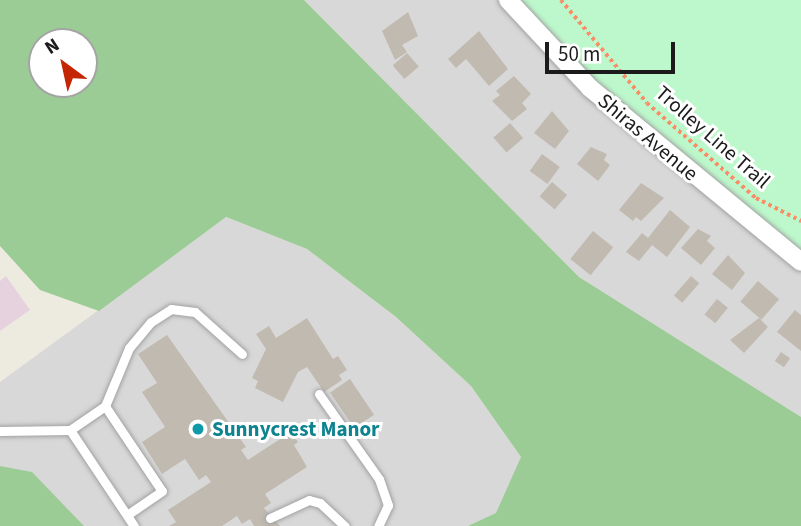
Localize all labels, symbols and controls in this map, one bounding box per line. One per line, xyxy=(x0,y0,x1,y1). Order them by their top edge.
north arrow xyxy=(28,28,98,98)
scale bar xyxy=(549,28,678,72)
text: N xyxy=(40,32,65,61)
text: 50 m xyxy=(558,39,600,69)
street label: Trolley Line Trail xyxy=(651,80,775,194)
street label: Shiras Avenue xyxy=(593,88,703,186)
place label: Sunnycrest Manor xyxy=(212,416,379,442)
marker: Sunnycrest Manor xyxy=(190,421,206,437)

